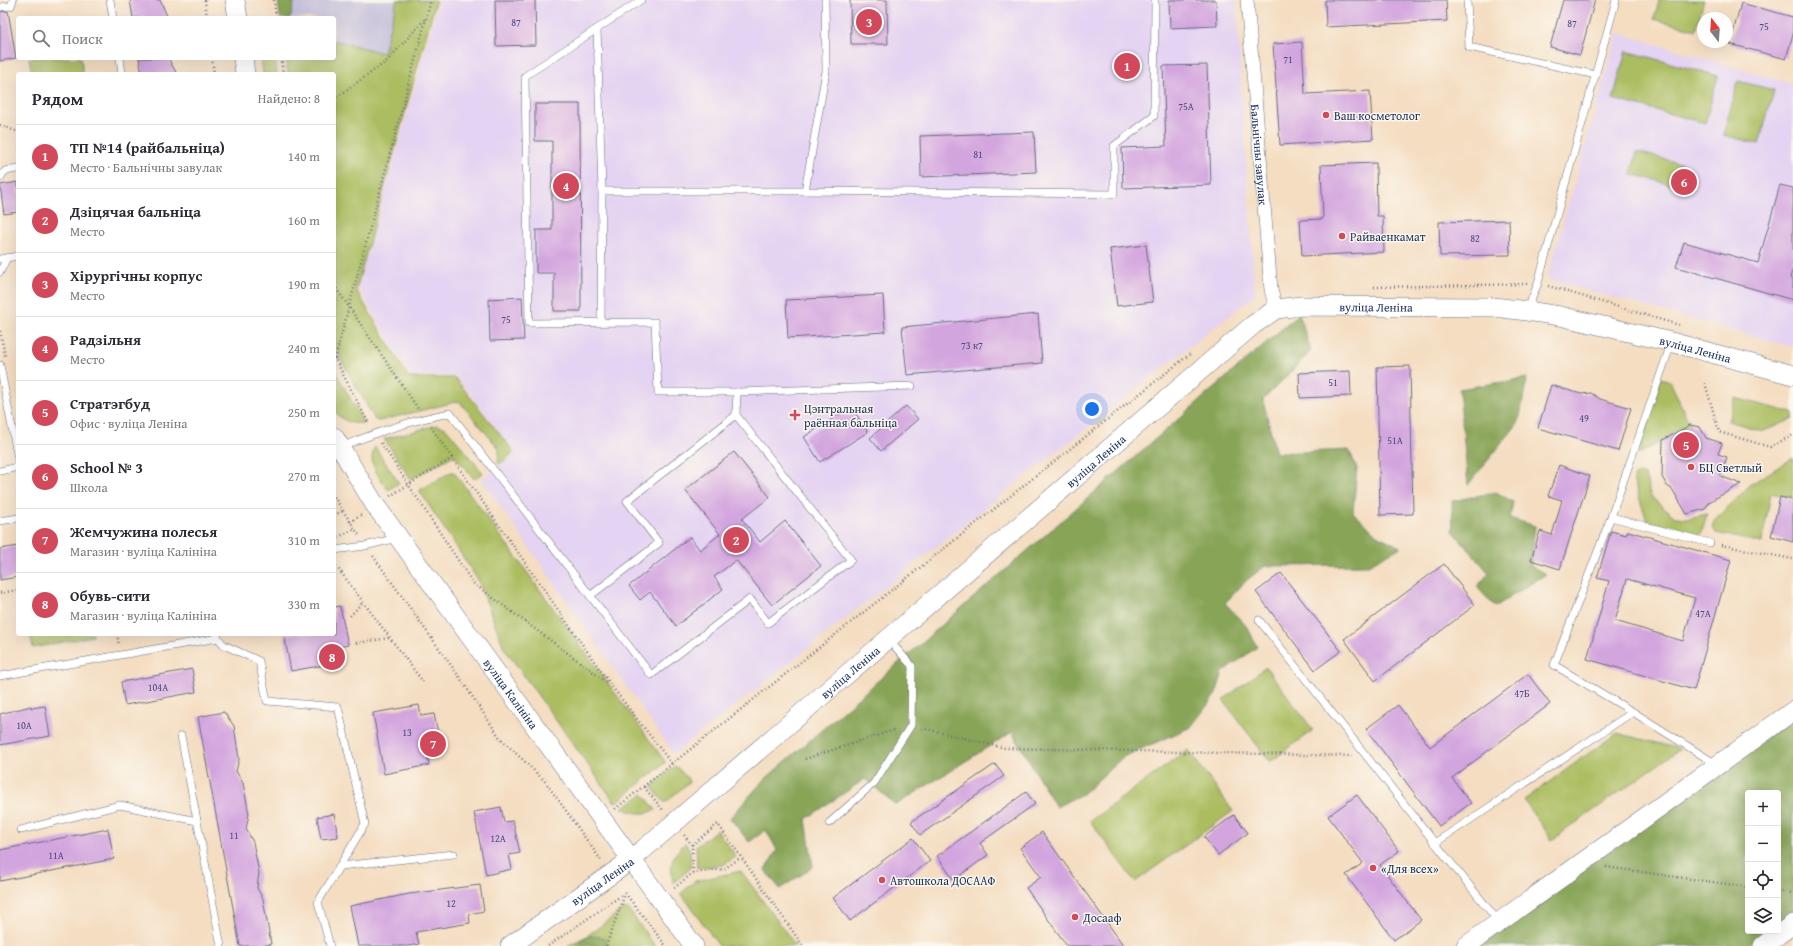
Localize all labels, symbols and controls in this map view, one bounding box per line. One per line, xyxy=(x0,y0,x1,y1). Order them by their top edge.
pin: 3 xyxy=(856,7,882,37)
north arrow xyxy=(1697,12,1733,48)
house number: 87 xyxy=(511,15,521,30)
search box xyxy=(16,16,336,60)
house number: 87 xyxy=(1567,16,1577,31)
house number: 75 xyxy=(1759,19,1769,34)
icon: search xyxy=(30,27,52,49)
text: Поиск xyxy=(62,28,103,49)
pin: 1 xyxy=(1114,51,1140,81)
house number: 71 xyxy=(1283,52,1293,67)
text: Рядом xyxy=(32,86,83,111)
text: Найдено: 8 xyxy=(258,89,320,108)
house number: 75А xyxy=(1178,99,1194,114)
street label: Бальнічны завулак xyxy=(1247,103,1272,206)
place label: Ваш косметолог xyxy=(1334,107,1420,124)
marker: Ваш косметолог xyxy=(1321,110,1331,120)
text: ТП №14 (райбальніца) xyxy=(70,137,225,158)
text: 1 xyxy=(42,147,48,166)
text: 140 m xyxy=(288,147,320,166)
house number: 81 xyxy=(973,147,983,162)
text: Место · Бальнічны завулак xyxy=(70,158,222,177)
pin: 6 xyxy=(1671,167,1697,197)
pin: 4 xyxy=(553,171,579,201)
text: Дзіцячая бальніца xyxy=(70,201,201,222)
text: 2 xyxy=(42,211,48,230)
text: 160 m xyxy=(288,211,320,230)
text: Место xyxy=(70,222,105,241)
place label: Райваенкамат xyxy=(1350,228,1426,245)
marker: Райваенкамат xyxy=(1337,231,1347,241)
house number: 82 xyxy=(1470,231,1480,246)
text: Хірургічны корпус xyxy=(70,265,202,286)
text: 3 xyxy=(42,275,48,294)
text: 190 m xyxy=(288,275,320,294)
text: Место xyxy=(70,286,105,305)
street label: вуліца Леніна xyxy=(1339,298,1413,315)
house number: 75 xyxy=(501,312,511,327)
text: Радзільня xyxy=(70,329,141,350)
street label: вуліца Леніна xyxy=(1658,331,1733,366)
house number: 73 к7 xyxy=(961,338,983,353)
text: 4 xyxy=(42,339,48,358)
text: 240 m xyxy=(288,339,320,358)
text: Место xyxy=(70,350,105,369)
house number: 51 xyxy=(1328,375,1338,390)
text: Стратэгбуд xyxy=(70,393,150,414)
your location xyxy=(1082,399,1102,419)
place label: Цэнтральная раённая бальніца xyxy=(804,400,897,431)
text: 5 xyxy=(42,403,48,422)
text: 250 m xyxy=(288,403,320,422)
marker: Цэнтральная раённая бальніца xyxy=(789,409,801,421)
house number: 49 xyxy=(1579,411,1589,426)
text: Офис · вуліца Леніна xyxy=(70,414,187,433)
street label: вуліца Леніна xyxy=(1062,430,1129,491)
pin: 5 xyxy=(1673,430,1699,460)
house number: 51А xyxy=(1387,433,1403,448)
text: School № 3 xyxy=(70,457,143,478)
place label: БЦ Светлый xyxy=(1699,459,1762,476)
marker: БЦ Светлый xyxy=(1686,462,1696,472)
text: 6 xyxy=(42,467,48,486)
text: 270 m xyxy=(288,467,320,486)
text: Школа xyxy=(70,478,108,497)
text: Жемчужина полесья xyxy=(70,521,217,542)
pin: 2 xyxy=(723,525,749,555)
text: 7 xyxy=(42,531,48,550)
text: 310 m xyxy=(288,531,320,550)
text: Магазин · вуліца Калініна xyxy=(70,542,217,561)
text: Обувь-сити xyxy=(70,585,150,606)
text: 8 xyxy=(42,595,48,614)
text: 330 m xyxy=(288,595,320,614)
text: Магазин · вуліца Калініна xyxy=(70,606,217,625)
house number: 47А xyxy=(1695,606,1711,621)
street label: вуліца Леніна xyxy=(816,641,883,702)
pin: 8 xyxy=(319,642,345,672)
street label: вуліца Калініна xyxy=(480,655,543,732)
house number: 104А xyxy=(148,680,168,695)
house number: 47Б xyxy=(1514,686,1530,701)
house number: 10А xyxy=(16,718,32,733)
house number: 13 xyxy=(402,725,412,740)
pin: 7 xyxy=(420,729,446,759)
map controls xyxy=(1745,790,1781,934)
button: + xyxy=(1745,790,1781,826)
button: − xyxy=(1745,826,1781,862)
house number: 11 xyxy=(229,828,239,843)
house number: 12А xyxy=(490,831,506,846)
house number: 11А xyxy=(48,848,64,863)
street label: вуліца Леніна xyxy=(567,852,637,909)
place label: «Для всех» xyxy=(1381,860,1439,877)
button: locate xyxy=(1745,862,1781,898)
marker: «Для всех» xyxy=(1368,863,1378,873)
place label: Автошкола ДОСААФ xyxy=(890,872,996,889)
marker: Автошкола ДОСААФ xyxy=(877,875,887,885)
house number: 12 xyxy=(446,896,456,911)
button: layers xyxy=(1745,898,1781,934)
place label: Досааф xyxy=(1082,909,1122,926)
marker: Досааф xyxy=(1070,912,1080,922)

